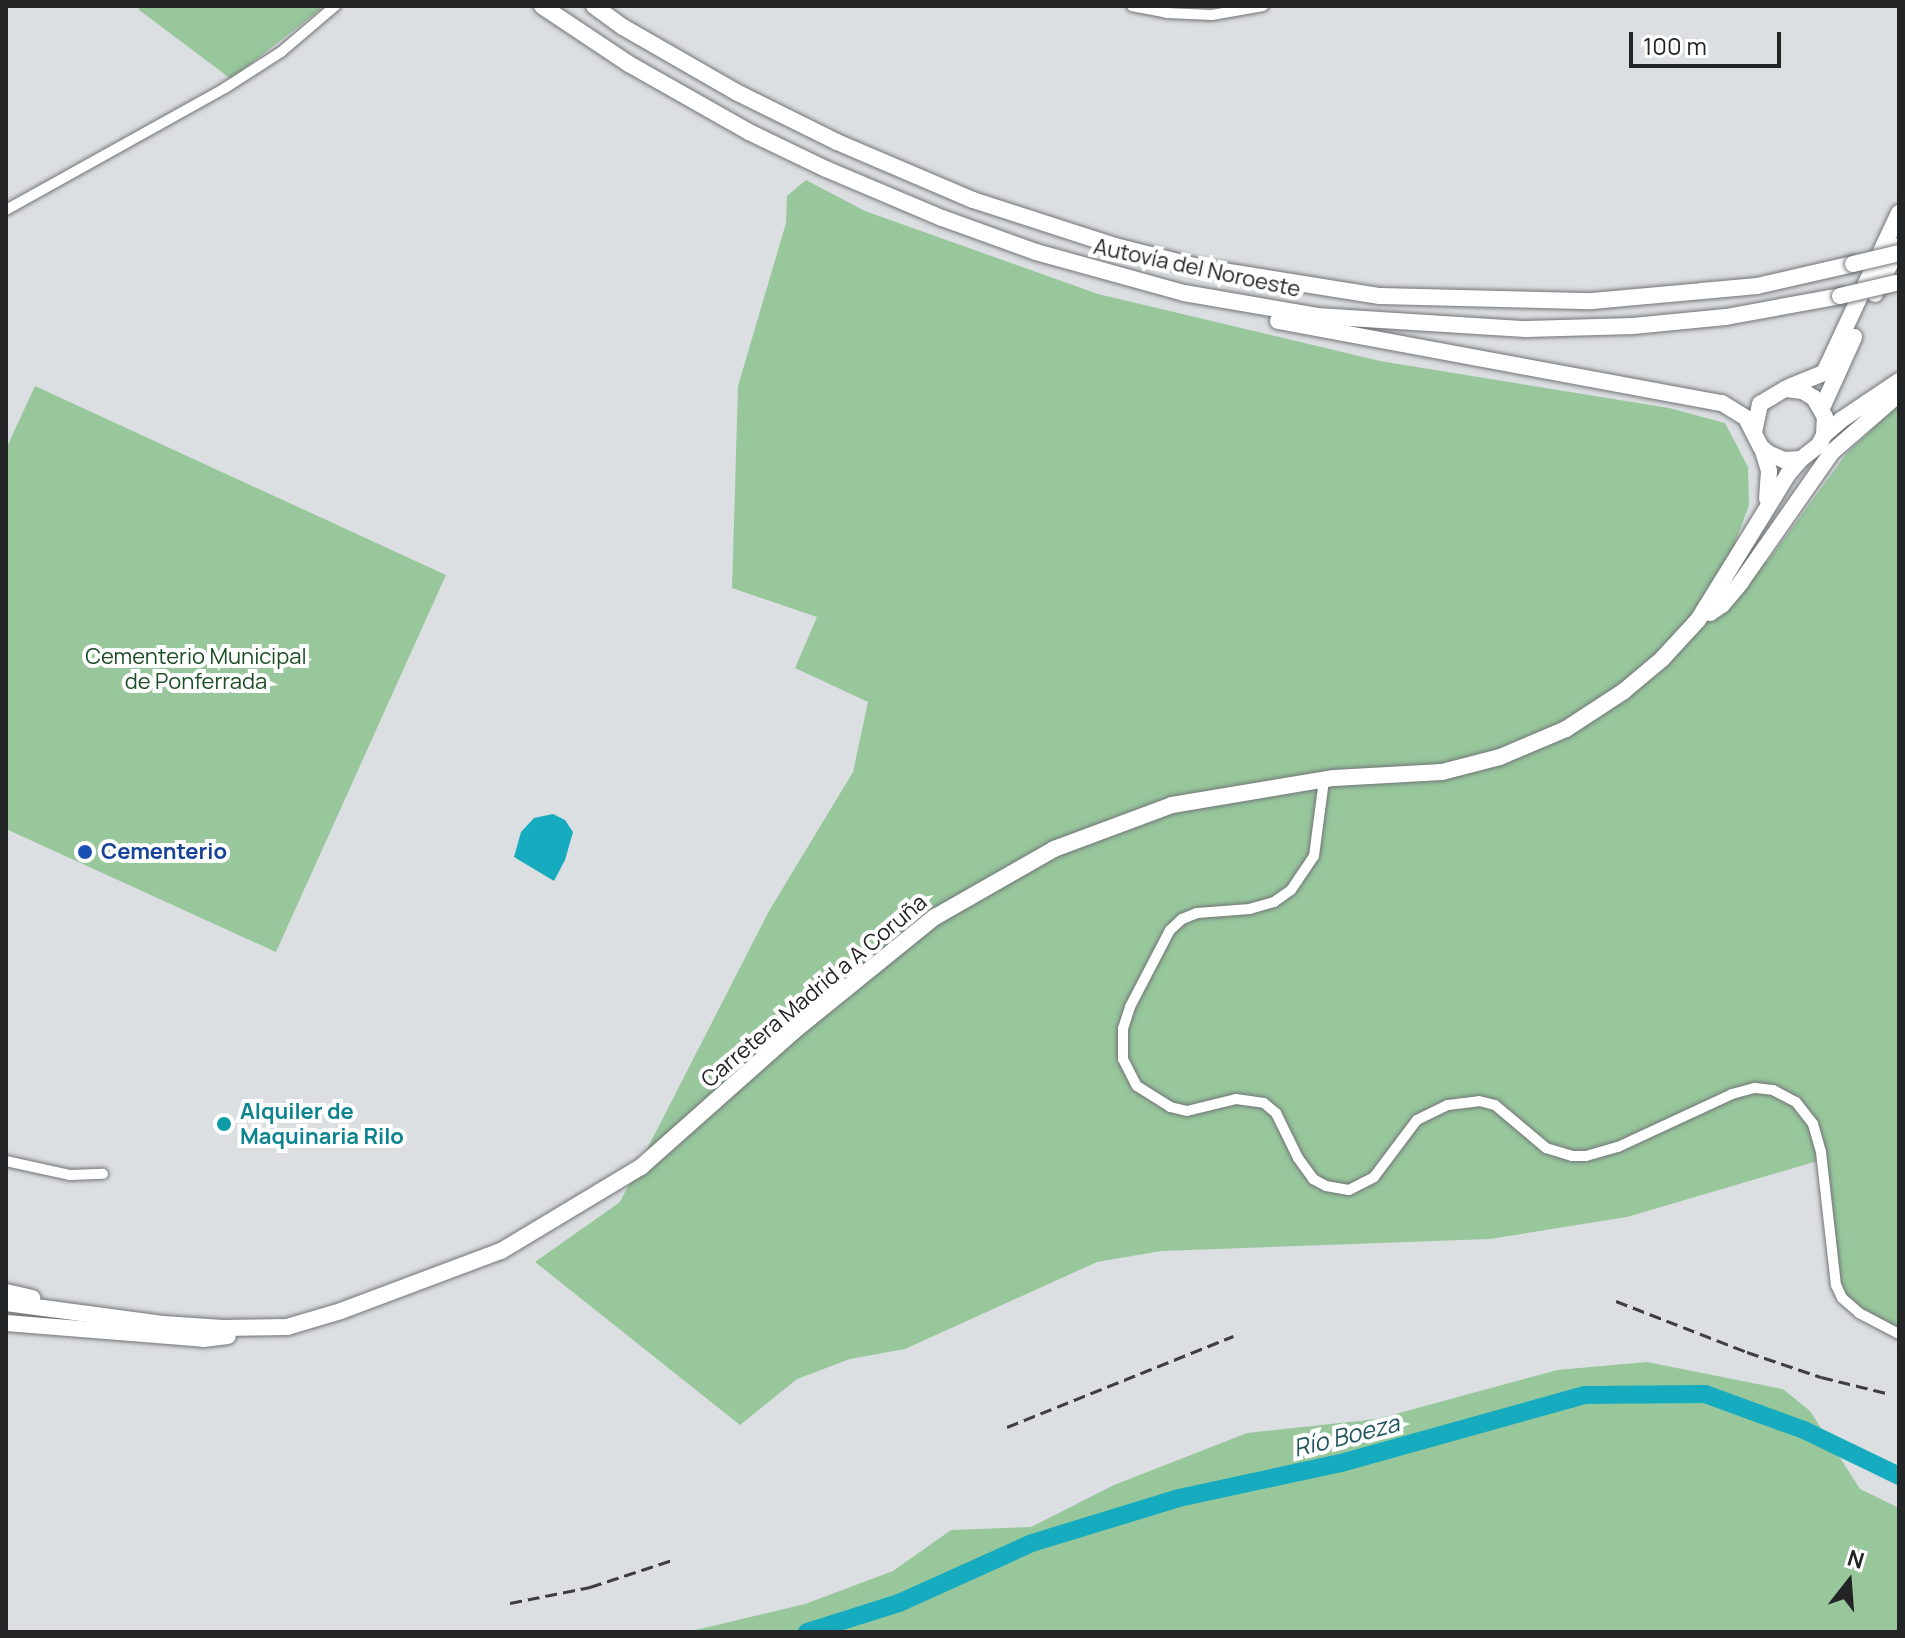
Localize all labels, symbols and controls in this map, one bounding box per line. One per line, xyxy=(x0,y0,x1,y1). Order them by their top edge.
scale bar xyxy=(1633,16,1785,66)
text: 100 m xyxy=(1643,29,1707,62)
street label: Autovía del Noroeste xyxy=(1091,233,1303,303)
park label: Cementerio Municipal de Ponferrada xyxy=(85,643,307,694)
place label: Cementerio xyxy=(101,839,227,865)
marker: Cementerio xyxy=(76,843,94,861)
street label: Carretera Madrid a A Coruña xyxy=(696,889,932,1093)
place label: Alquiler de Maquinaria Rilo xyxy=(240,1098,404,1150)
marker: Alquiler de Maquinaria Rilo xyxy=(215,1115,233,1133)
water label: Río Boeza xyxy=(1290,1408,1402,1462)
north arrow xyxy=(1809,1542,1889,1622)
text: N xyxy=(1844,1542,1868,1576)

